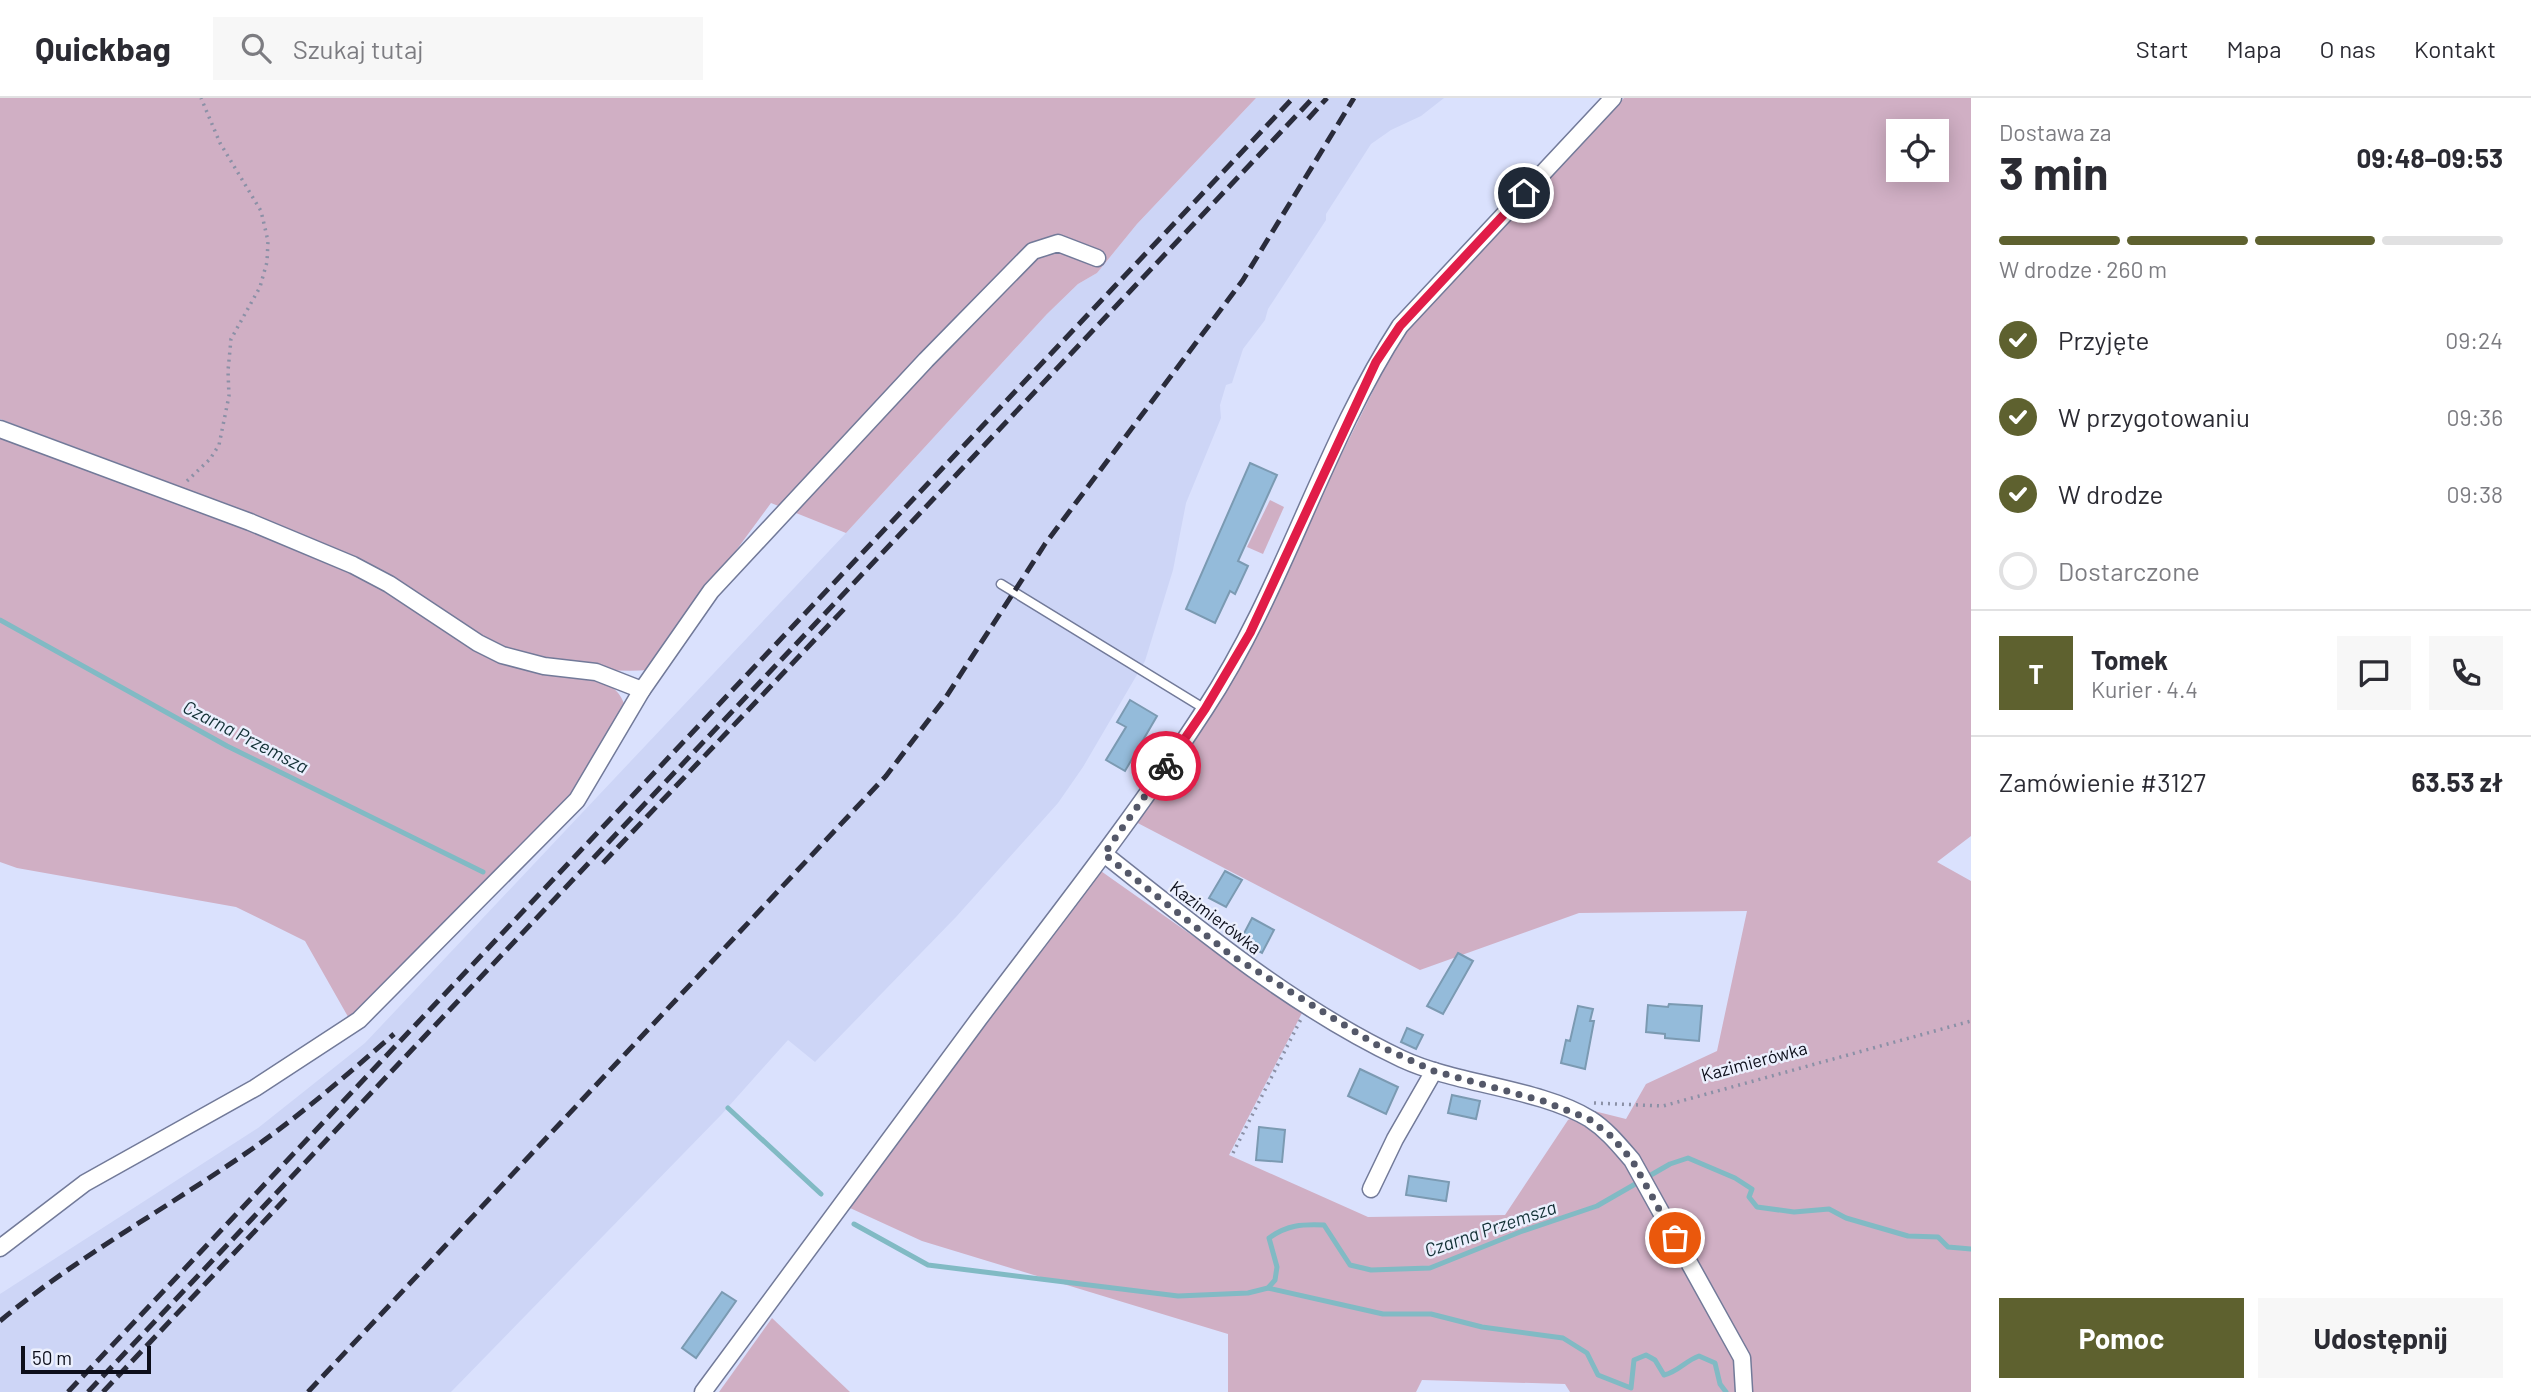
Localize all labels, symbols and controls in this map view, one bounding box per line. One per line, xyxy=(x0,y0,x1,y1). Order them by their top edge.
search box xyxy=(213,17,703,80)
text: Quickbag xyxy=(35,28,171,68)
icon: search xyxy=(237,29,275,67)
text: Szukaj tutaj xyxy=(293,33,424,64)
text: Start xyxy=(2136,34,2188,63)
text: Mapa xyxy=(2226,34,2281,63)
text: O nas xyxy=(2319,34,2376,63)
text: Kontakt xyxy=(2414,34,2496,63)
text: Dostawa za xyxy=(1999,118,2111,146)
map controls xyxy=(1886,119,1949,182)
button: locate xyxy=(1886,119,1949,182)
text: 09:48–09:53 xyxy=(2357,142,2503,173)
text: 3 min xyxy=(1999,144,2108,199)
pin xyxy=(1494,163,1554,223)
icon: home xyxy=(1505,174,1543,212)
text: W drodze · 260 m xyxy=(1999,255,2167,283)
icon: check xyxy=(1999,321,2037,359)
text: Przyjęte xyxy=(2058,324,2149,355)
text: 09:24 xyxy=(2445,326,2503,354)
icon: check xyxy=(1999,398,2037,436)
text: W przygotowaniu xyxy=(2058,401,2250,432)
text: 09:36 xyxy=(2447,403,2503,431)
icon: check xyxy=(1999,475,2037,513)
text: W drodze xyxy=(2058,478,2163,509)
text: 09:38 xyxy=(2446,480,2503,508)
text: Dostarczone xyxy=(2058,555,2200,586)
button: chat xyxy=(2337,636,2411,710)
button: phone xyxy=(2429,636,2503,710)
text: Tomek xyxy=(2091,644,2168,675)
text: T xyxy=(2028,658,2044,689)
text: Kurier · 4.4 xyxy=(2091,675,2198,703)
water label: Czarna Przemsza xyxy=(179,694,313,778)
courier xyxy=(1131,731,1201,801)
icon: bike xyxy=(1147,747,1185,785)
text: Zamówienie #3127 xyxy=(1999,766,2206,797)
text: 63.53 zł xyxy=(2411,766,2503,797)
street label: Kazimierówka xyxy=(1166,876,1266,958)
street label: Kazimierówka xyxy=(1699,1036,1809,1086)
water label: Czarna Przemsza xyxy=(1421,1195,1559,1261)
pin xyxy=(1645,1208,1705,1268)
icon: bag xyxy=(1656,1219,1694,1257)
button: Pomoc xyxy=(1999,1298,2244,1378)
button: Udostępnij xyxy=(2258,1298,2503,1378)
scale bar xyxy=(21,1343,150,1375)
text: 50 m xyxy=(32,1346,72,1369)

